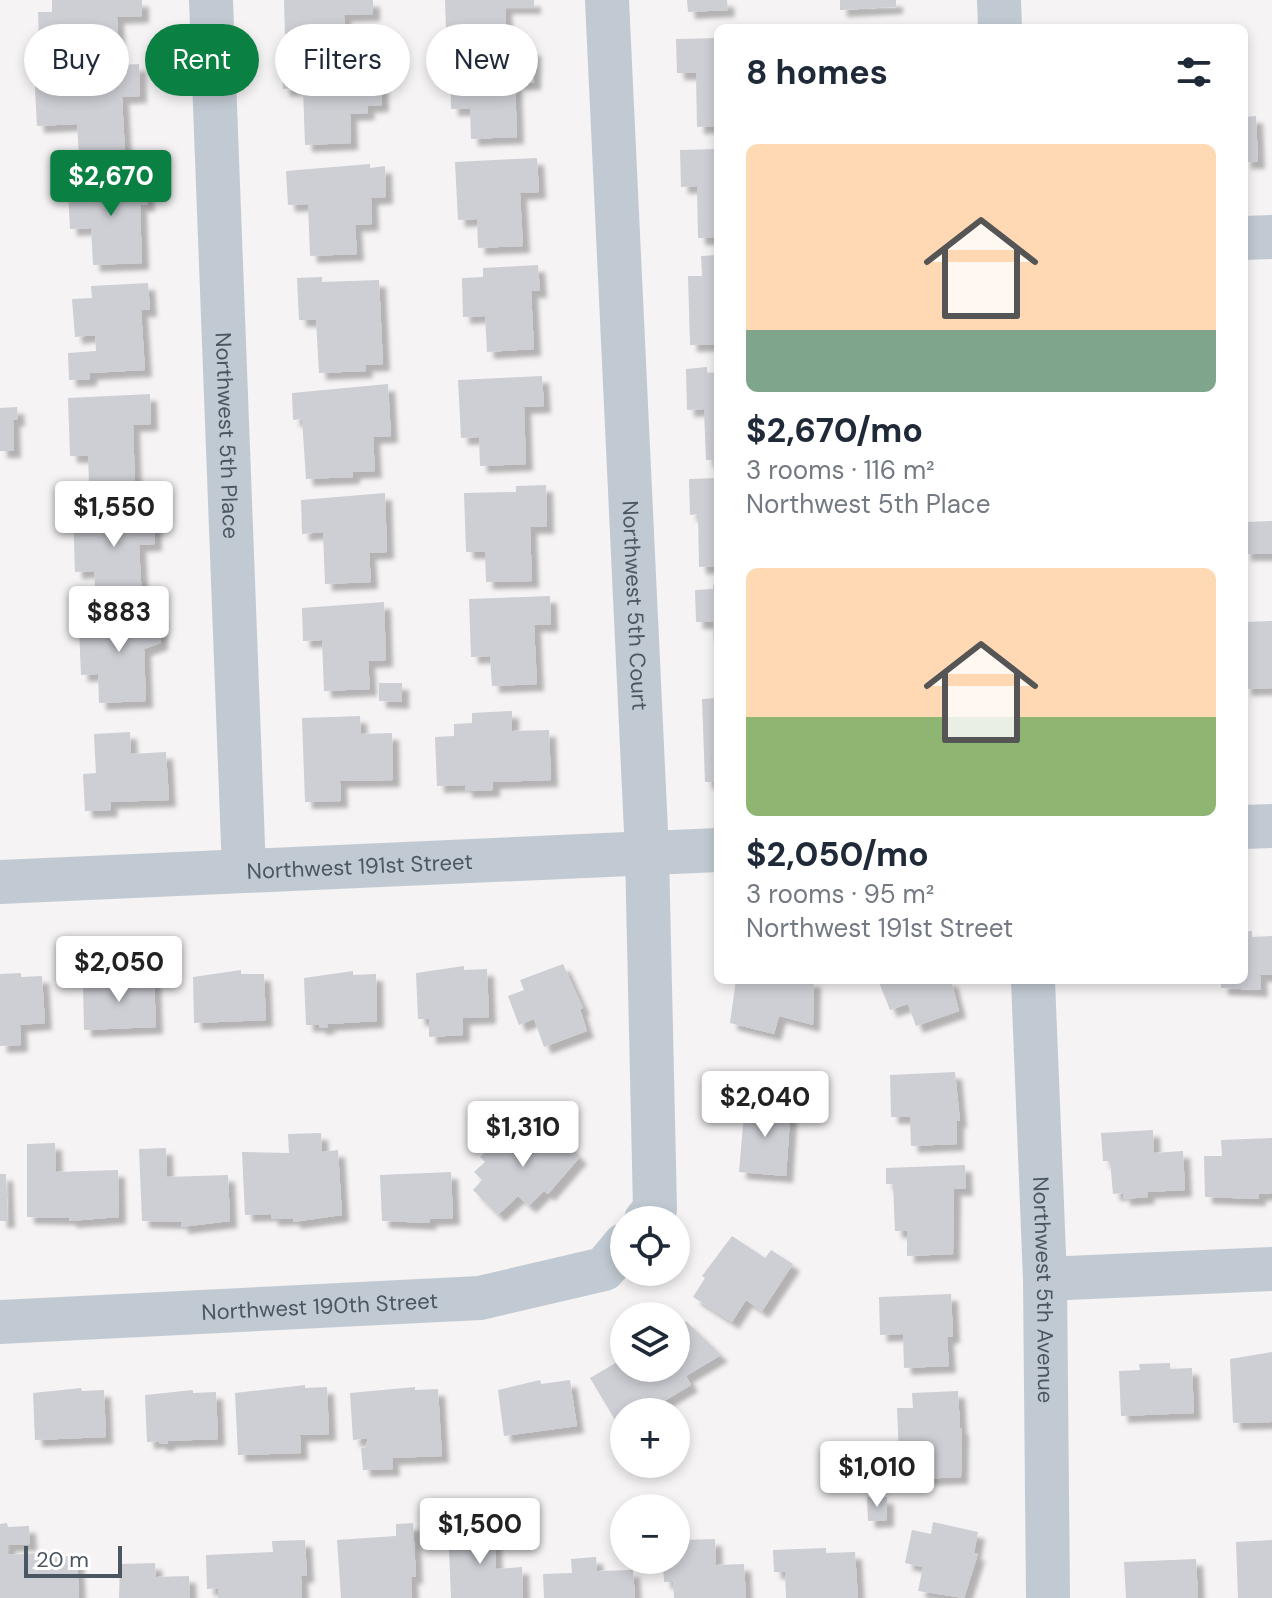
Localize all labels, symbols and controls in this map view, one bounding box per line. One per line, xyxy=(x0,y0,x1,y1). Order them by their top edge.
chip: Buy xyxy=(24,24,129,96)
chip: Rent xyxy=(145,24,259,96)
chip: Filters xyxy=(275,24,410,96)
chip: New xyxy=(426,24,538,96)
text: 8 homes xyxy=(746,50,888,95)
icon: filters xyxy=(1172,50,1216,94)
pin: $2,670 xyxy=(46,150,176,218)
text: $2,670 xyxy=(68,159,154,193)
icon: home xyxy=(909,196,1053,340)
street label: Northwest 5th Place xyxy=(209,332,245,540)
text: $2,670/mo xyxy=(746,408,923,453)
text: 3 rooms · 116 m² xyxy=(746,453,935,487)
pin: $1,550 xyxy=(49,481,179,549)
text: Northwest 5th Place xyxy=(746,487,990,521)
text: $1,550 xyxy=(73,490,155,524)
street label: Northwest 5th Court xyxy=(615,500,654,711)
pin: $883 xyxy=(72,586,166,654)
text: $883 xyxy=(87,595,151,629)
icon: home xyxy=(909,620,1053,764)
text: $2,050/mo xyxy=(746,832,929,877)
street label: Northwest 191st Street xyxy=(246,847,473,886)
text: 3 rooms · 95 m² xyxy=(746,877,934,911)
text: Northwest 191st Street xyxy=(746,911,1013,945)
pin: $2,050 xyxy=(54,936,184,1004)
text: $2,050 xyxy=(74,945,164,979)
pin: $2,040 xyxy=(700,1071,830,1139)
text: $2,040 xyxy=(720,1080,810,1114)
pin: $1,310 xyxy=(458,1101,588,1169)
text: $1,310 xyxy=(486,1110,560,1144)
street label: Northwest 5th Avenue xyxy=(1026,1176,1060,1403)
map controls xyxy=(610,1206,690,1574)
button: locate xyxy=(610,1206,690,1286)
street label: Northwest 190th Street xyxy=(201,1286,439,1327)
button: layers xyxy=(610,1302,690,1382)
button: + xyxy=(610,1398,690,1478)
pin: $1,010 xyxy=(812,1441,942,1509)
text: $1,010 xyxy=(838,1450,916,1484)
button: − xyxy=(610,1494,690,1574)
pin: $1,500 xyxy=(415,1498,545,1566)
text: $1,500 xyxy=(438,1507,522,1541)
scale bar xyxy=(24,1542,122,1578)
text: 20 m xyxy=(36,1545,89,1574)

